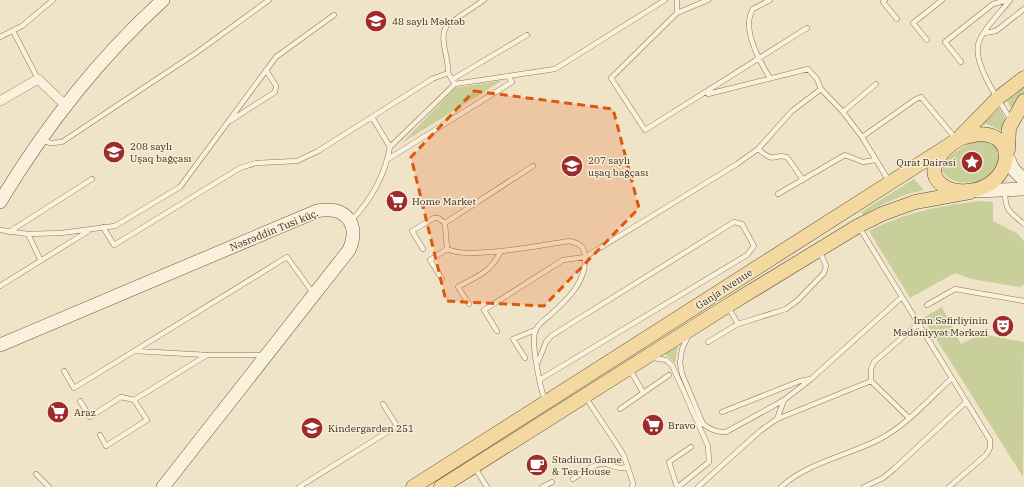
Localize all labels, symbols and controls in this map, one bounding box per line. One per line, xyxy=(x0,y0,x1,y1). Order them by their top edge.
school or university icon: 48 saylı Məktəb xyxy=(363,8,389,34)
place label: 48 saylı Məktəb xyxy=(392,15,465,28)
school or university icon: 208 saylı Uşaq bağçası xyxy=(101,139,127,165)
place label: 208 saylı Uşaq bağçası xyxy=(130,140,191,165)
place icon: Qırat Dairəsi xyxy=(959,149,985,175)
school or university icon: 207 saylı uşaq bağçası xyxy=(559,153,585,179)
place label: 207 saylı uşaq bağçası xyxy=(588,154,648,179)
place label: Qırat Dairəsi xyxy=(897,156,956,169)
supermarket icon: Home Market xyxy=(384,188,410,214)
place label: Home Market xyxy=(412,195,476,208)
street label: Nəsrəddin Tusi küç. xyxy=(228,206,320,254)
street label: Ganja Avenue xyxy=(693,266,755,312)
theatre icon: İran Səfirliyinin Mədəniyyət Mərkəzi xyxy=(990,313,1016,339)
place label: İran Səfirliyinin Mədəniyyət Mərkəzi xyxy=(893,314,989,339)
supermarket icon: Araz xyxy=(45,399,71,425)
place label: Araz xyxy=(74,406,96,419)
supermarket icon: Bravo xyxy=(640,412,666,438)
school or university icon: Kindergarden 251 xyxy=(299,415,325,441)
place label: Bravo xyxy=(668,419,696,432)
place label: Kindergarden 251 xyxy=(328,422,414,435)
cafe icon: Stadium Game & Tea House xyxy=(524,452,550,478)
place label: Stadium Game & Tea House xyxy=(552,453,622,478)

